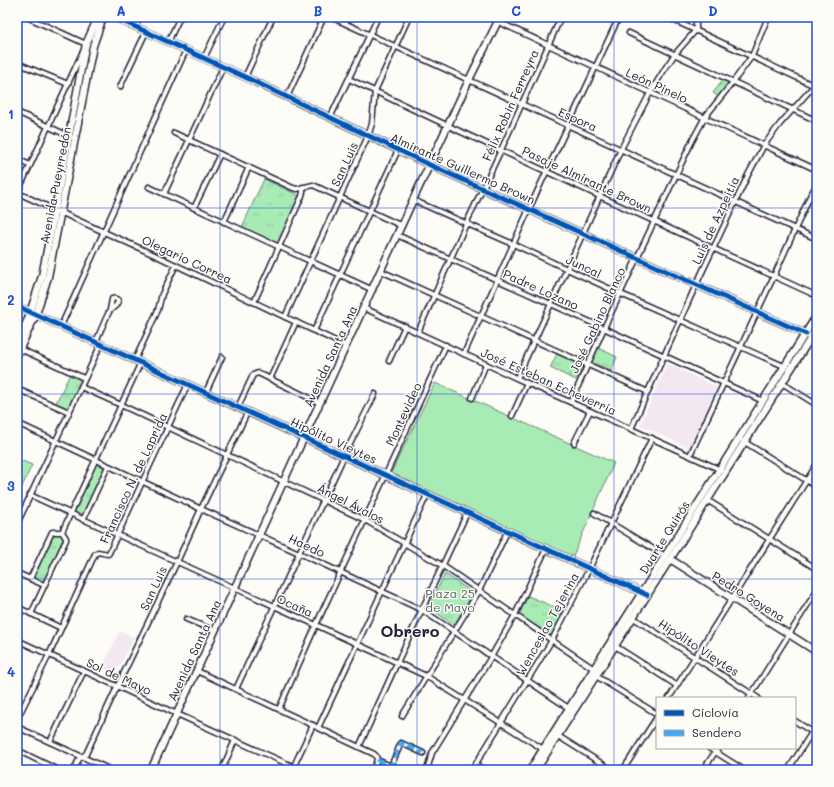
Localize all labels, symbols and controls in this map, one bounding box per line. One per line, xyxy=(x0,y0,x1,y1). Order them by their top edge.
text: A xyxy=(116,2,126,19)
text: B xyxy=(314,2,323,19)
text: C xyxy=(511,2,521,19)
text: D xyxy=(708,2,718,19)
street label: Félix Robin Ferreyra xyxy=(478,47,542,163)
street label: León Pinelo xyxy=(623,64,691,106)
street label: Espora xyxy=(556,103,600,135)
text: 1 xyxy=(8,105,14,122)
street label: Avenida Pueyrredón xyxy=(36,125,74,245)
street label: Almirante Guillermo Brown xyxy=(388,129,538,207)
street label: San Luis xyxy=(327,139,361,189)
street label: Pasaje Almirante Brown xyxy=(520,142,654,216)
street label: Luis de Azpeitía xyxy=(688,174,742,266)
street label: Olegario Correa xyxy=(139,231,235,287)
street label: Juncal xyxy=(564,251,604,281)
street label: Padre Lozano xyxy=(501,265,581,313)
street label: José Gabino Blanco xyxy=(565,265,629,375)
text: 2 xyxy=(7,291,15,308)
street label: Avenida Santa Ana xyxy=(299,303,361,409)
street label: José Esteban Echeverría xyxy=(479,344,619,418)
street label: Montevideo xyxy=(381,380,425,448)
street label: Francisco N. de Laprida xyxy=(96,410,170,546)
street label: Hipólito Vieytes xyxy=(288,413,380,467)
text: 3 xyxy=(7,477,15,494)
street label: Ángel Ávalos xyxy=(315,479,387,527)
street label: Duarte Quirós xyxy=(635,497,693,577)
street label: Haedo xyxy=(286,530,328,560)
street label: San Luis xyxy=(136,563,170,613)
street label: Pedro Goyena xyxy=(709,567,789,625)
street label: Wenceslao Tejerina xyxy=(512,569,582,679)
park label: Plaza 25 de Mayo xyxy=(425,585,475,615)
street label: Ocaña xyxy=(274,590,316,620)
street label: Avenida Santa Ana xyxy=(163,597,225,703)
street label: Hipólito Vieytes xyxy=(656,615,743,679)
district label: Obrero xyxy=(380,620,440,641)
street label: Sol de Mayo xyxy=(84,654,154,698)
text: 4 xyxy=(7,663,15,680)
legend xyxy=(656,697,796,749)
text: Ciclovía xyxy=(692,704,739,720)
text: Sendero xyxy=(692,724,741,740)

